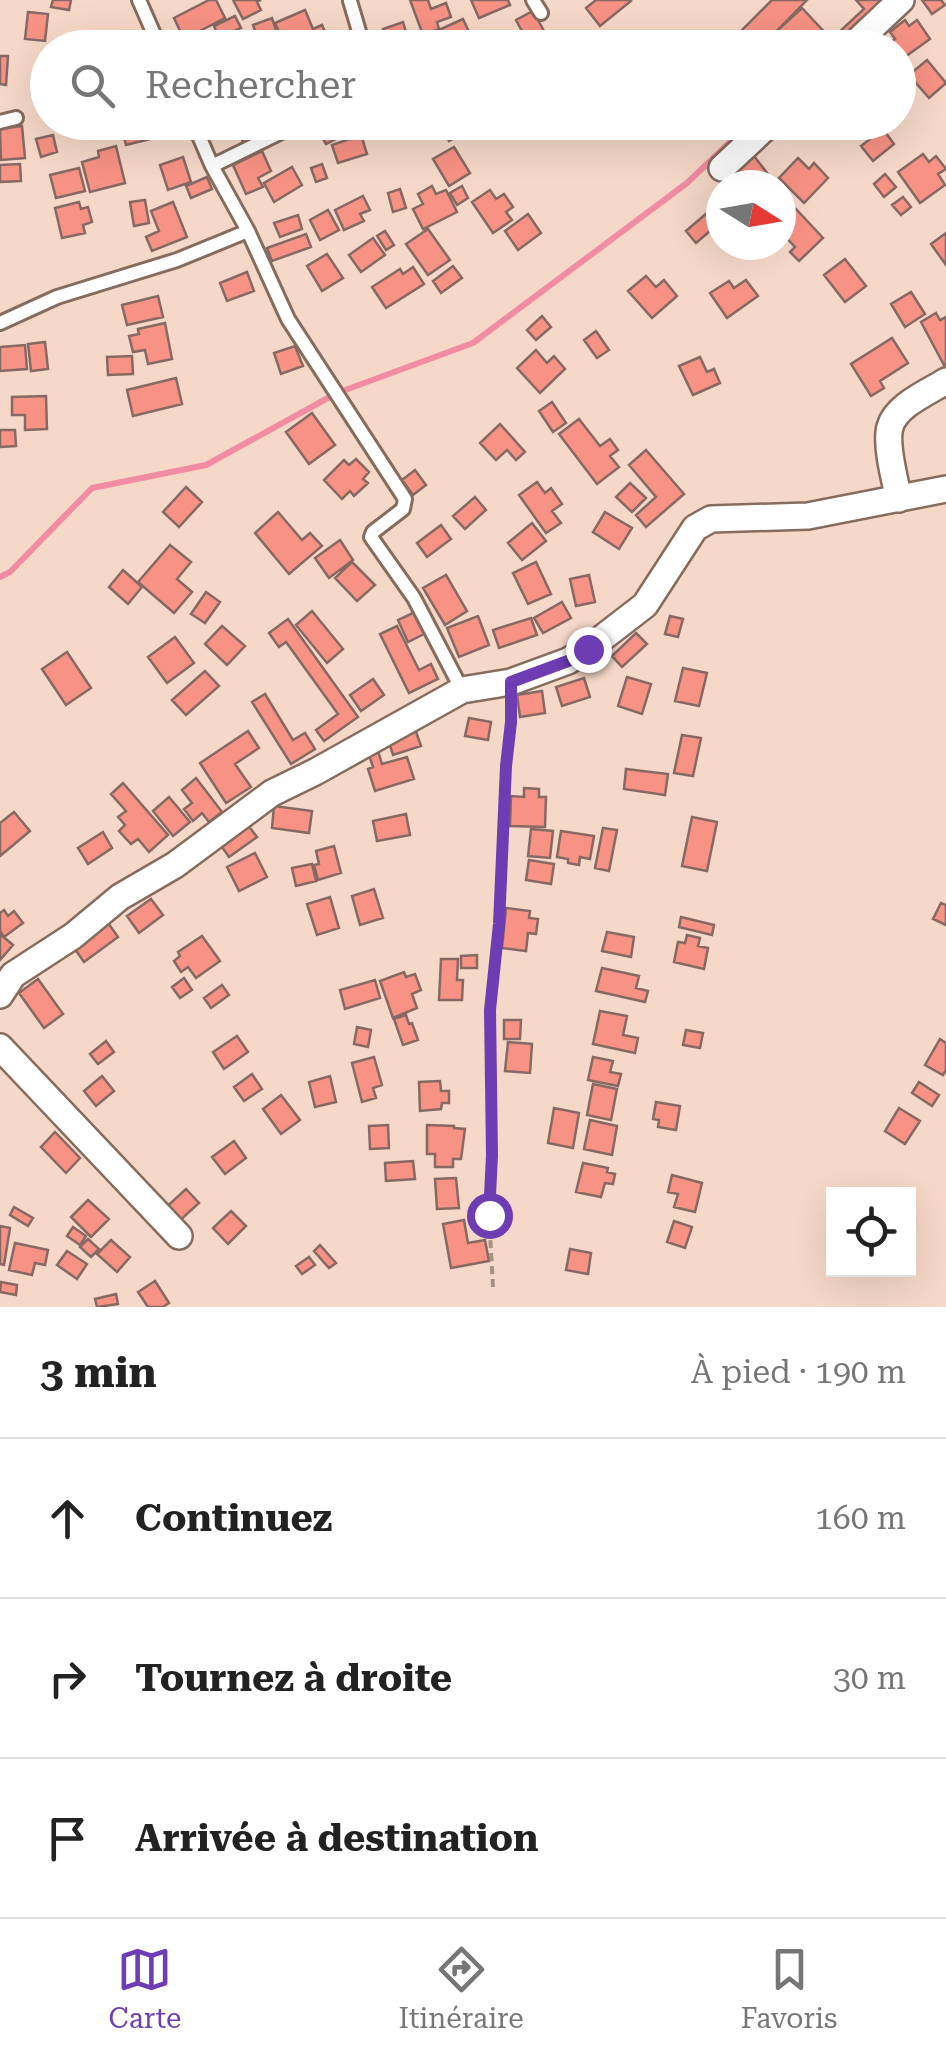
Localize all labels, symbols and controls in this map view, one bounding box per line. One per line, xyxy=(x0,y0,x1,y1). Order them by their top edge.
search box xyxy=(30,30,916,140)
icon: search xyxy=(65,58,120,113)
text: Rechercher xyxy=(145,63,356,107)
north arrow xyxy=(706,170,796,260)
route end xyxy=(566,627,612,673)
map controls xyxy=(826,1187,916,1277)
button: locate xyxy=(826,1187,916,1277)
route start xyxy=(467,1193,513,1239)
text: 3 min xyxy=(40,1348,157,1397)
text: À pied · 190 m xyxy=(691,1353,906,1391)
icon: ahead xyxy=(40,1491,95,1546)
text: Continuez xyxy=(135,1496,332,1540)
text: 160 m xyxy=(815,1499,906,1537)
icon: right xyxy=(40,1651,95,1706)
text: Tournez à droite xyxy=(135,1656,452,1700)
text: 30 m xyxy=(833,1659,906,1697)
icon: arrive xyxy=(40,1811,95,1866)
text: Arrivée à destination xyxy=(135,1816,539,1860)
tab: Carte xyxy=(109,1942,181,2035)
tab: Itinéraire xyxy=(398,1942,524,2035)
tab: Favoris xyxy=(741,1942,837,2035)

